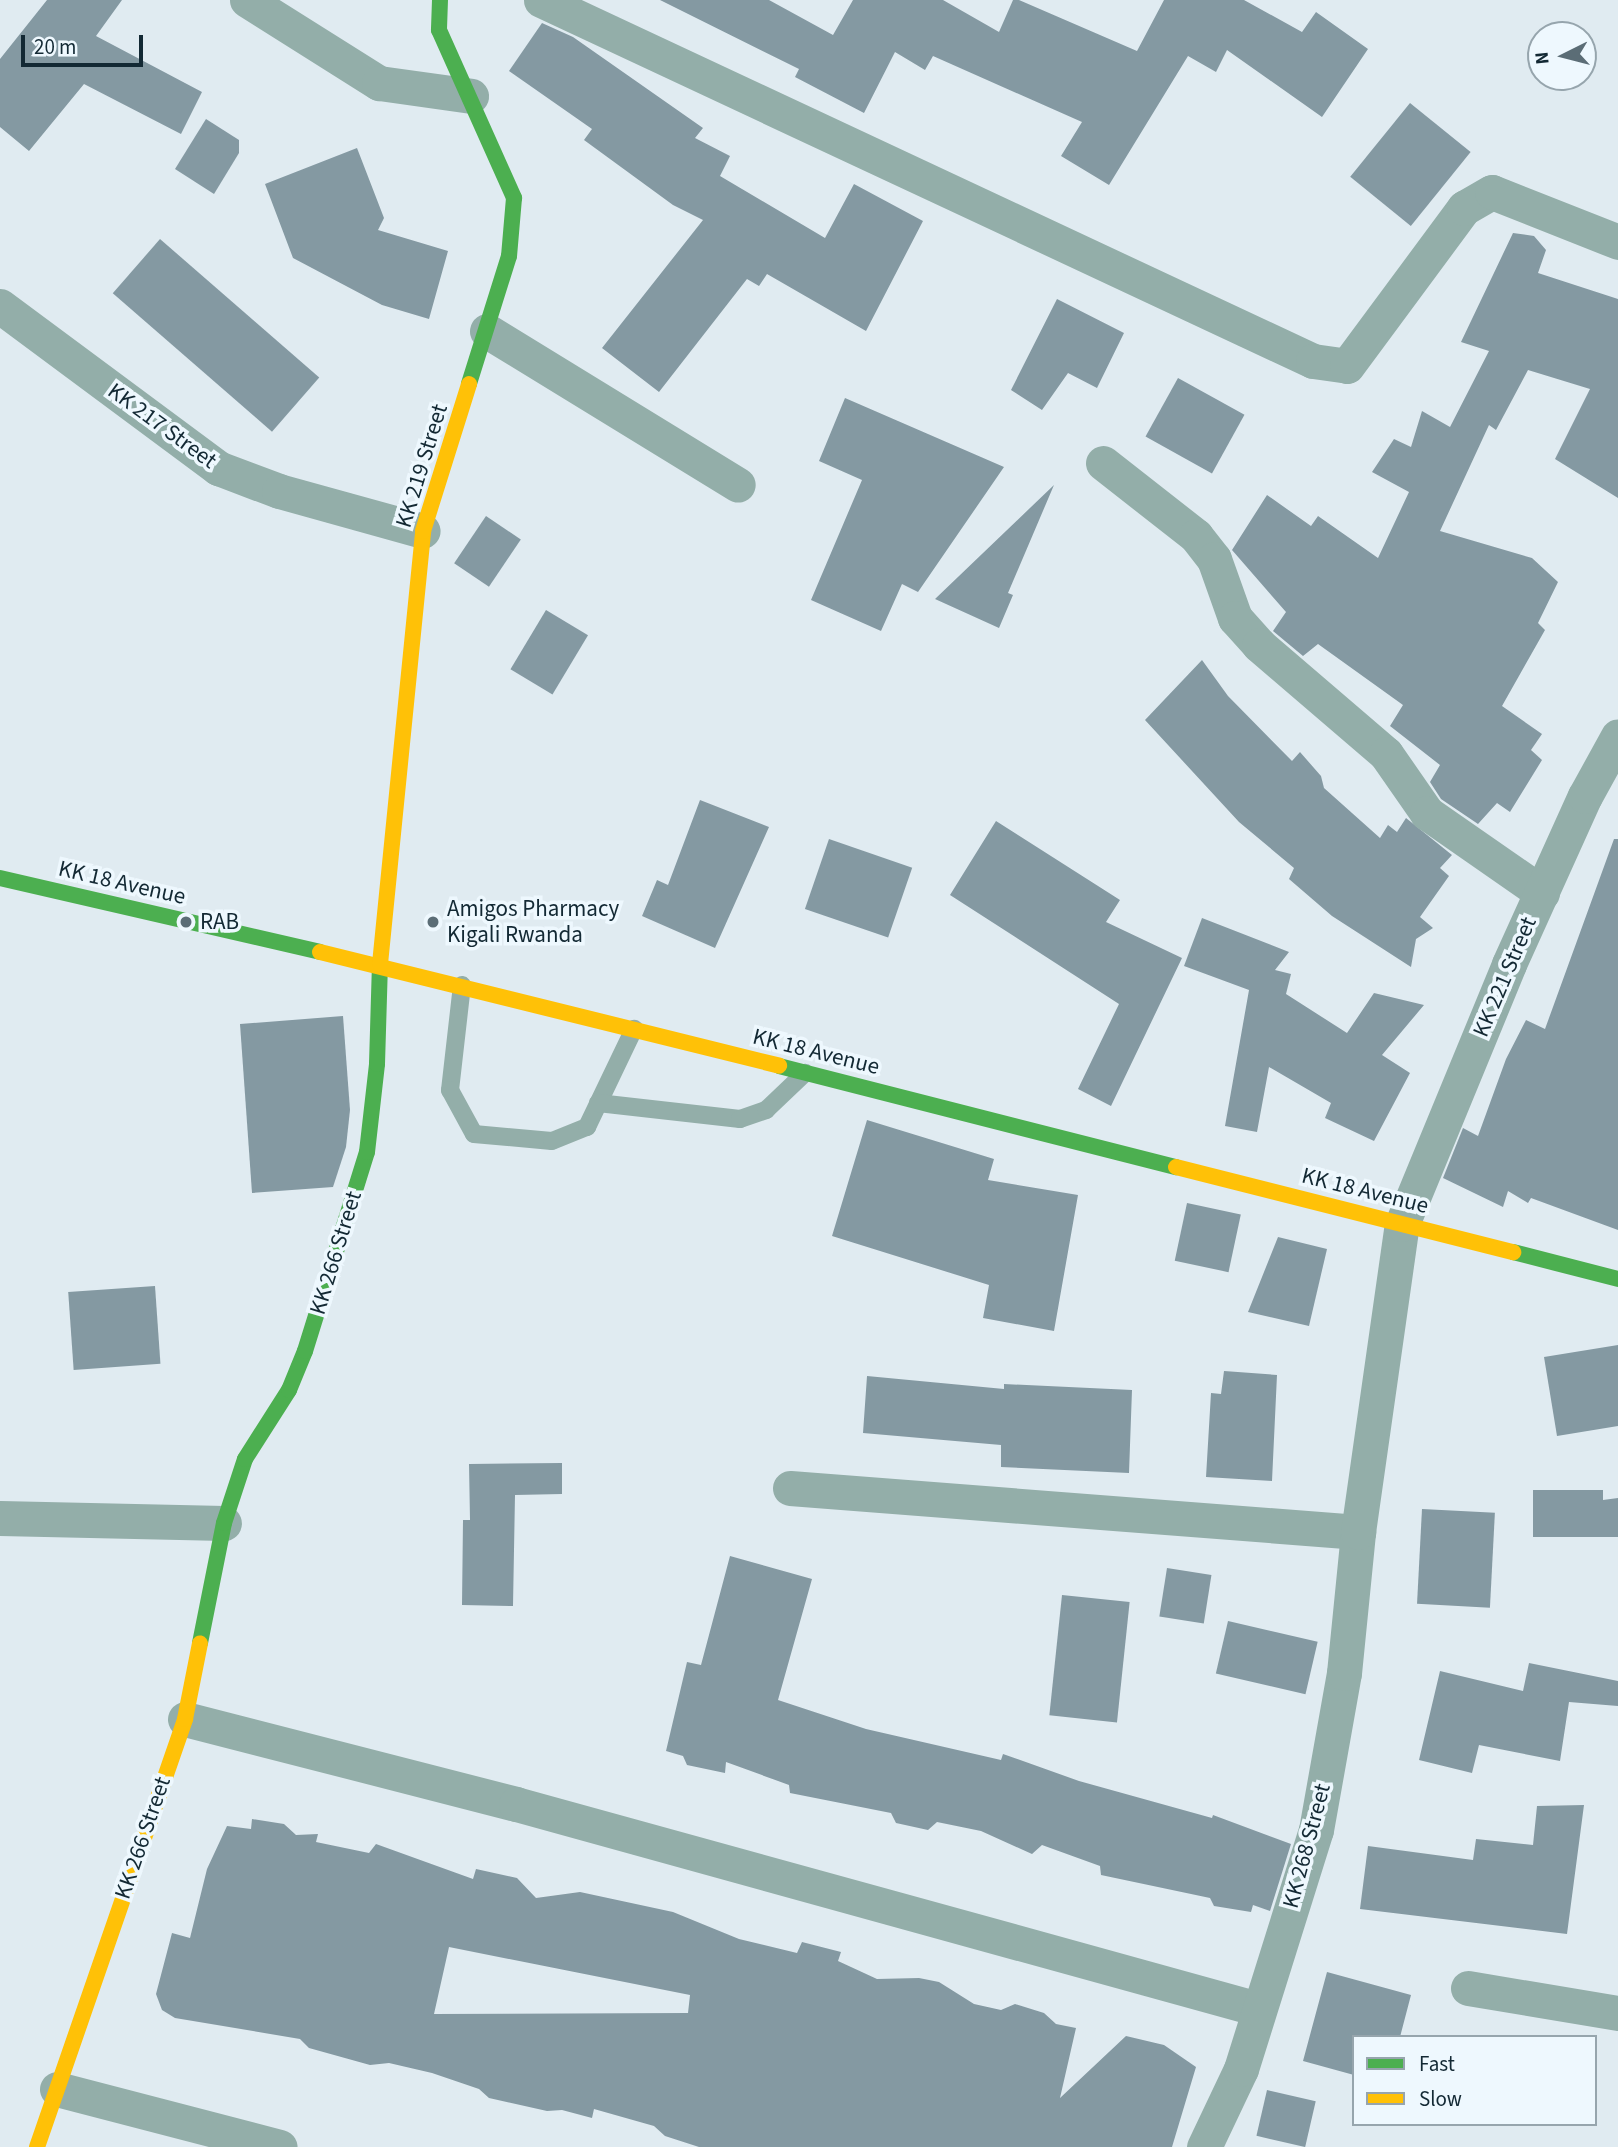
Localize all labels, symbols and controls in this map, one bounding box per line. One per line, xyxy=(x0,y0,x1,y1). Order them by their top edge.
scale bar xyxy=(24,21,147,65)
north arrow xyxy=(1527,21,1597,91)
text: 20 m xyxy=(34,32,76,62)
text: N xyxy=(1529,50,1557,66)
street label: KK 217 Street xyxy=(102,377,222,475)
street label: KK 219 Street xyxy=(390,401,454,531)
street label: KK 18 Avenue xyxy=(56,855,188,911)
place label: Amigos Pharmacy Kigali Rwanda xyxy=(447,895,619,949)
place label: RAB xyxy=(200,908,239,936)
street label: KK 221 Street xyxy=(1467,913,1543,1041)
marker: RAB xyxy=(178,914,194,930)
marker: Amigos Pharmacy Kigali Rwanda xyxy=(425,914,441,930)
street label: KK 18 Avenue xyxy=(750,1023,882,1081)
street label: KK 18 Avenue xyxy=(1299,1162,1431,1220)
street label: KK 266 Street xyxy=(304,1188,368,1318)
street label: KK 266 Street xyxy=(109,1773,177,1903)
street label: KK 268 Street xyxy=(1277,1781,1337,1911)
legend xyxy=(1352,2035,1597,2126)
text: Fast xyxy=(1419,2049,1455,2079)
text: Slow xyxy=(1419,2084,1462,2114)

